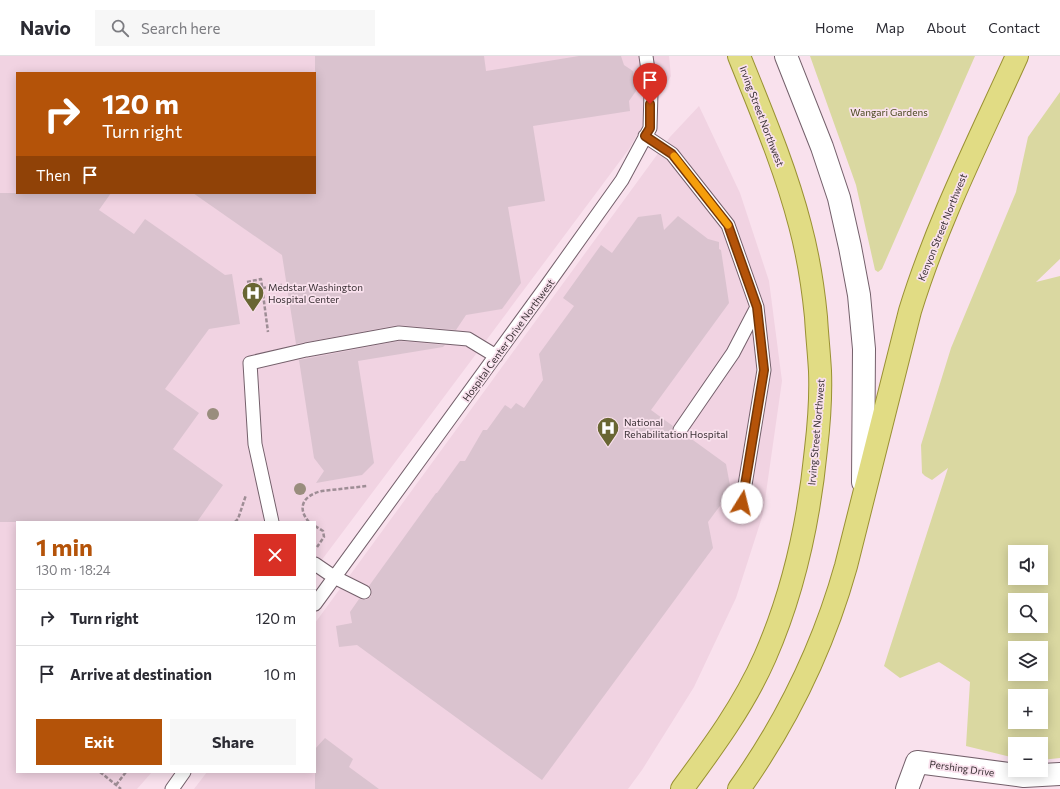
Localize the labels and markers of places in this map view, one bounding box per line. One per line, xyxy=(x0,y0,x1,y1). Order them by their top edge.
pin xyxy=(633,63,667,104)
hospital icon: Medstar Washington Hospital Center xyxy=(240,280,266,313)
place label: Medstar Washington Hospital Center xyxy=(268,281,363,305)
hospital icon: National Rehabilitation Hospital xyxy=(595,415,621,448)
place label: National Rehabilitation Hospital xyxy=(624,416,728,440)

